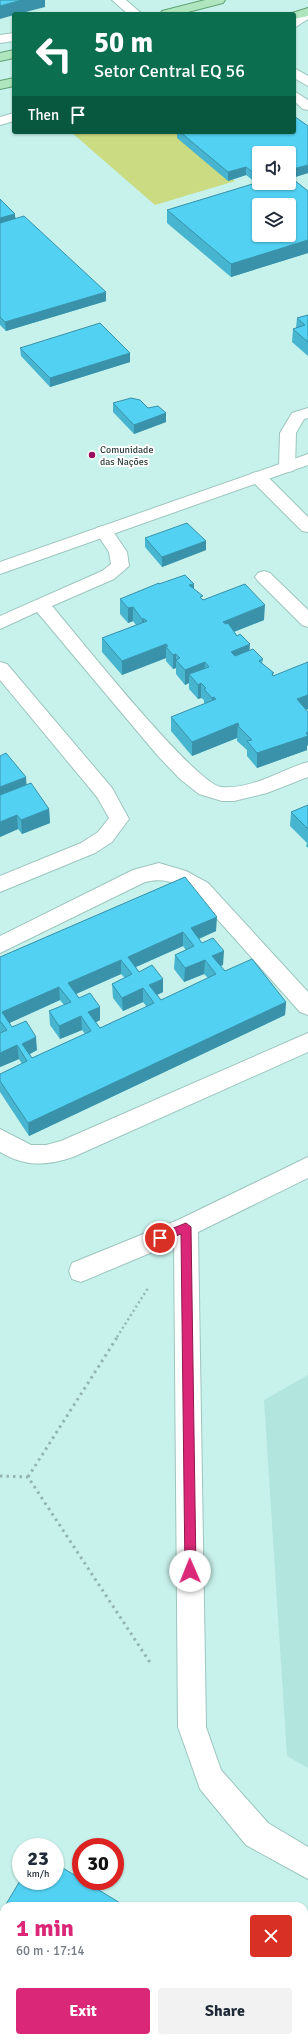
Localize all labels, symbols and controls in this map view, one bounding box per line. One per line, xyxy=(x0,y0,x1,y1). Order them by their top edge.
text: 50 m xyxy=(94,26,153,60)
icon: left xyxy=(28,28,80,80)
text: Setor Central EQ 56 xyxy=(94,60,245,82)
icon: arrive xyxy=(67,104,89,126)
text: Then xyxy=(28,106,59,124)
map controls xyxy=(252,146,296,242)
button: sound xyxy=(252,146,296,190)
button: layers xyxy=(252,198,296,242)
place label: Comunidade das Nações xyxy=(100,444,153,468)
marker: Comunidade das Nações xyxy=(87,450,97,460)
pin xyxy=(143,1221,177,1255)
icon: arrive xyxy=(149,1227,171,1249)
position arrow xyxy=(169,1550,211,1592)
speed limit sign: 30 xyxy=(72,1838,124,1890)
text: 23 xyxy=(27,1846,49,1871)
text: km/h xyxy=(27,1868,49,1880)
text: 1 min xyxy=(16,1913,74,1943)
button: close xyxy=(250,1915,292,1957)
text: 60 m · 17:14 xyxy=(16,1943,85,1959)
button: Exit xyxy=(16,1988,150,2034)
button: Share xyxy=(158,1988,292,2034)

